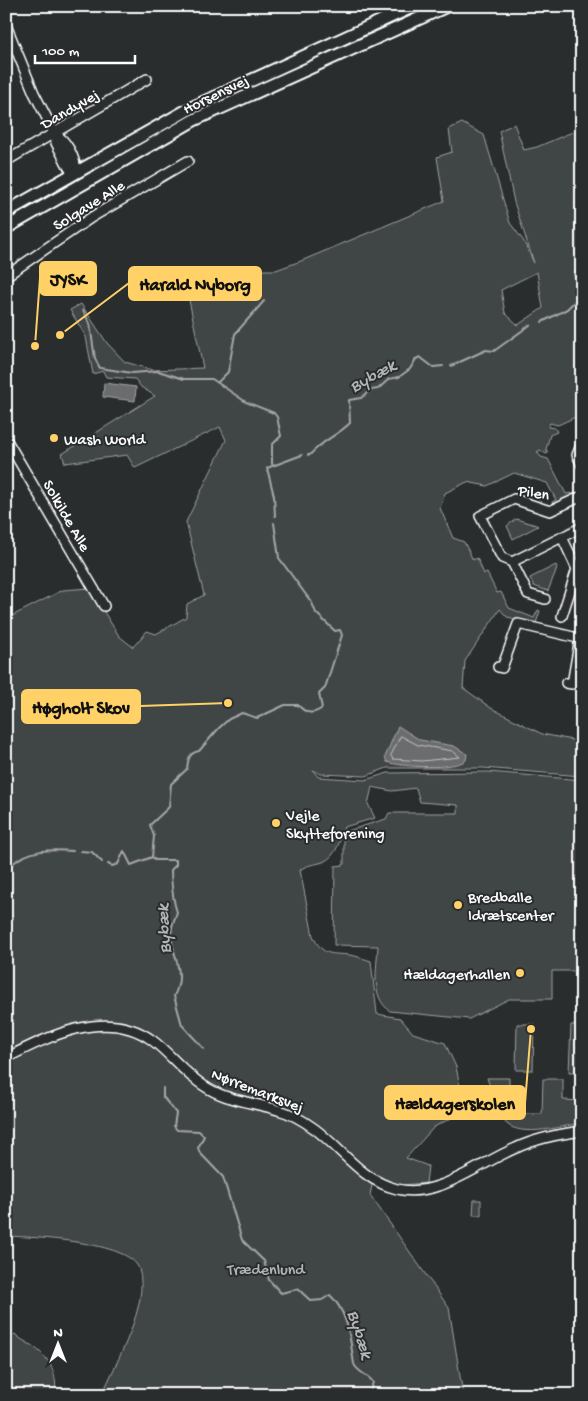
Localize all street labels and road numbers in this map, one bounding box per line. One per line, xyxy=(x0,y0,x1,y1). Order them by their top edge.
street label: Horsensvej xyxy=(181,72,252,120)
street label: Dandyvej xyxy=(37,87,103,136)
street label: Solgave Alle xyxy=(50,177,130,237)
street label: Solkilde Alle xyxy=(37,478,93,557)
street label: Pilen xyxy=(515,482,551,507)
street label: Nørremarksvej xyxy=(208,1066,306,1119)

